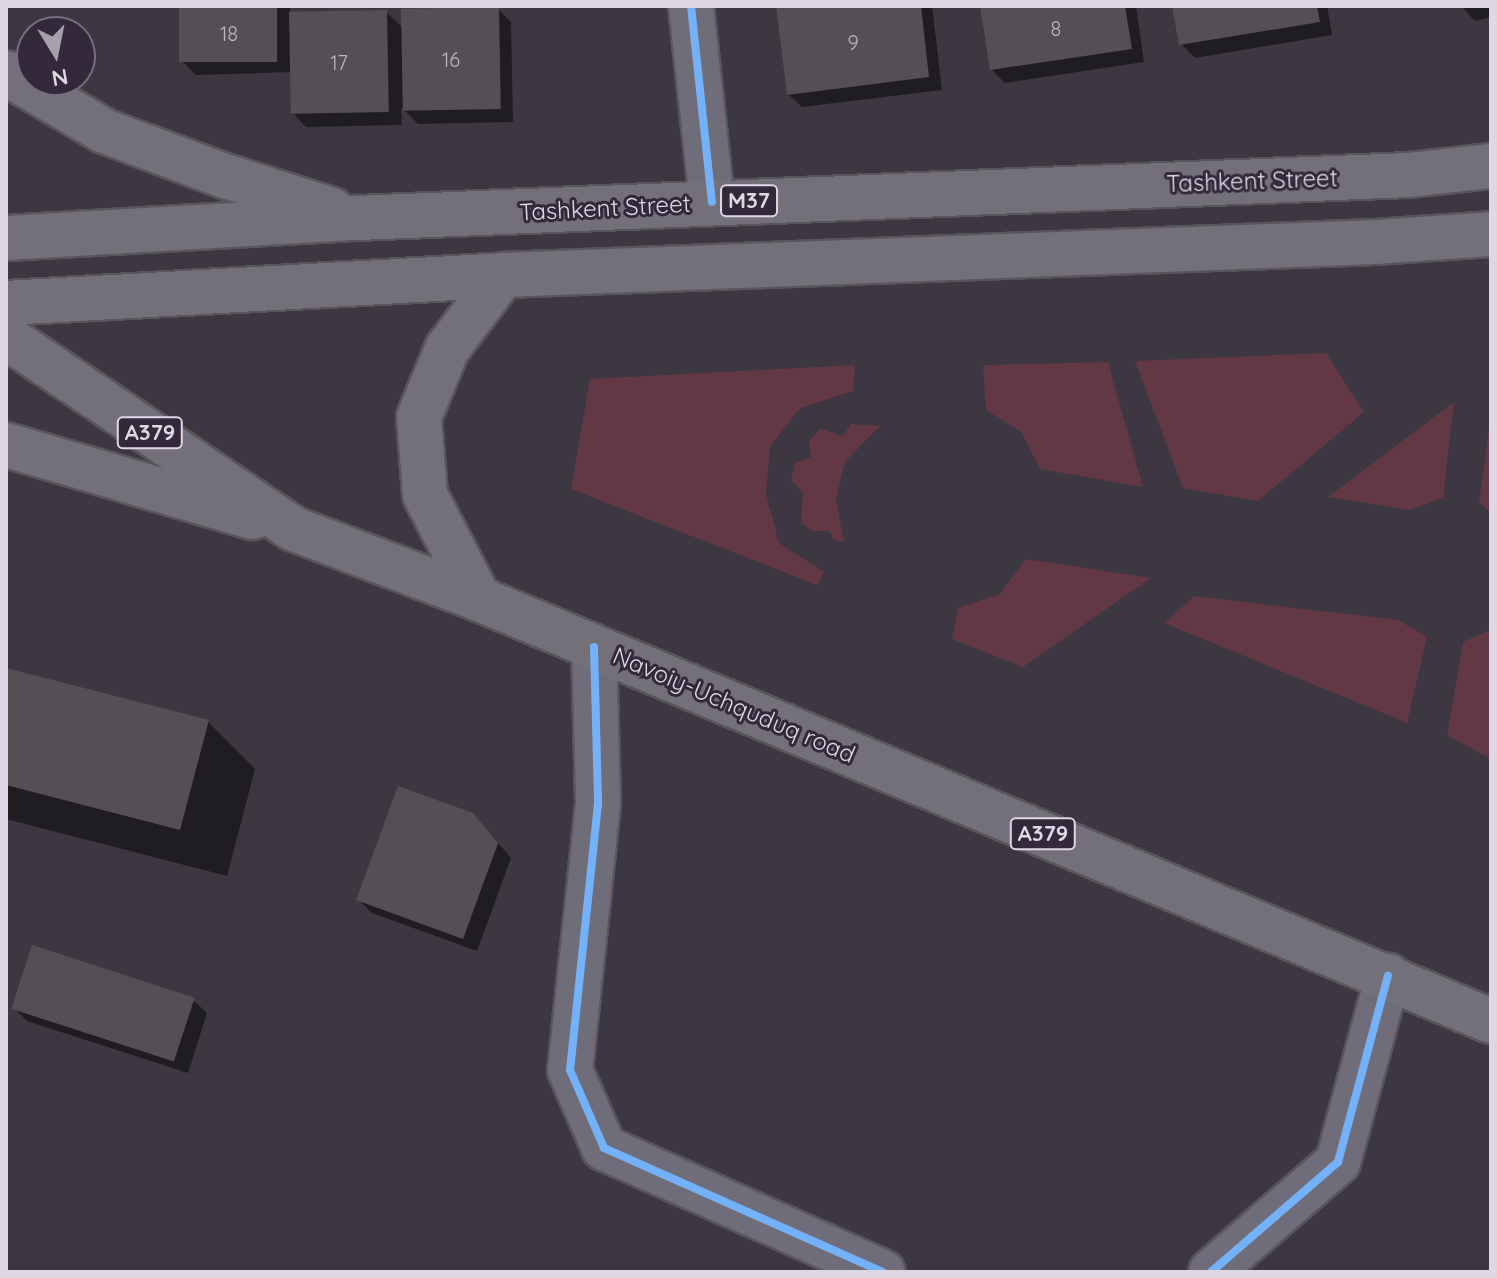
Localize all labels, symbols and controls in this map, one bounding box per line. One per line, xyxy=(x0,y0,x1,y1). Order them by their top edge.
north arrow xyxy=(16,16,96,96)
house number: 8 xyxy=(1051,16,1061,40)
house number: 18 xyxy=(220,21,238,45)
house number: 9 xyxy=(847,30,859,54)
house number: 16 xyxy=(442,47,460,71)
house number: 17 xyxy=(330,50,348,74)
text: N xyxy=(49,62,70,93)
street label: Tashkent Street xyxy=(1166,164,1338,198)
road number: M37 xyxy=(719,183,779,219)
street label: Tashkent Street xyxy=(519,189,691,227)
road number: A379 xyxy=(116,415,184,451)
street label: Navoiy-Uchquduq road xyxy=(609,641,859,769)
road number: A379 xyxy=(1009,816,1077,852)

